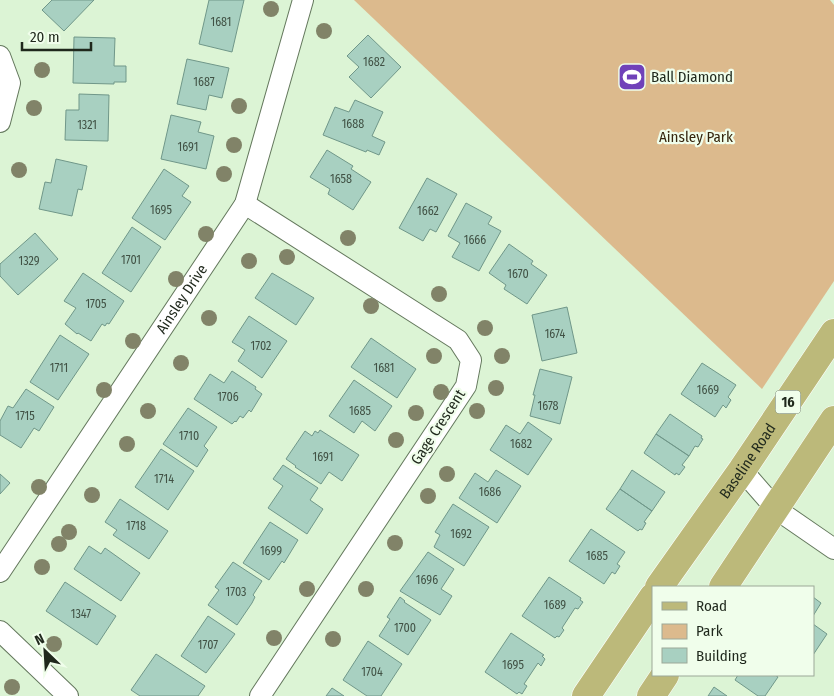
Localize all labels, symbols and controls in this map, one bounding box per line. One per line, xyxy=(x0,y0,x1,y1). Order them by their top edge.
house number: 1681 xyxy=(210,15,232,29)
scale bar xyxy=(22,20,91,52)
text: 20 m xyxy=(30,28,60,46)
house number: 1682 xyxy=(363,55,385,69)
sports icon: Ball Diamond xyxy=(617,62,647,92)
place label: Ball Diamond xyxy=(651,68,733,86)
house number: 1687 xyxy=(193,75,215,89)
house number: 1688 xyxy=(342,117,364,131)
house number: 1321 xyxy=(77,118,97,132)
park label: Ainsley Park xyxy=(659,128,733,146)
house number: 1691 xyxy=(178,140,198,154)
house number: 1658 xyxy=(330,172,352,186)
house number: 1695 xyxy=(150,203,172,217)
house number: 1662 xyxy=(417,204,439,218)
house number: 1666 xyxy=(464,233,486,247)
house number: 1701 xyxy=(121,253,141,267)
house number: 1329 xyxy=(18,254,40,268)
street label: Ainsley Drive xyxy=(152,261,211,337)
house number: 1670 xyxy=(507,267,529,281)
house number: 1705 xyxy=(85,297,107,311)
house number: 1674 xyxy=(545,327,566,341)
house number: 1702 xyxy=(251,339,271,353)
house number: 1711 xyxy=(50,361,68,375)
house number: 1681 xyxy=(373,361,395,375)
house number: 1669 xyxy=(697,383,719,397)
street label: Gage Crescent xyxy=(407,386,469,468)
house number: 1706 xyxy=(217,390,239,404)
road number: 16 xyxy=(776,391,800,414)
house number: 1678 xyxy=(537,399,559,413)
house number: 1685 xyxy=(349,404,372,418)
house number: 1715 xyxy=(15,409,35,423)
street label: Baseline Road xyxy=(716,420,780,502)
house number: 1710 xyxy=(179,429,199,443)
house number: 1682 xyxy=(510,437,532,451)
house number: 1691 xyxy=(313,450,333,464)
house number: 1714 xyxy=(154,472,174,486)
house number: 1686 xyxy=(479,485,501,499)
house number: 1718 xyxy=(126,519,146,533)
house number: 1692 xyxy=(450,527,472,541)
house number: 1699 xyxy=(260,544,282,558)
house number: 1685 xyxy=(586,549,609,563)
house number: 1696 xyxy=(416,573,438,587)
house number: 1703 xyxy=(226,585,246,599)
legend xyxy=(652,586,814,676)
text: Road xyxy=(696,597,727,615)
house number: 1689 xyxy=(544,598,566,612)
house number: 1347 xyxy=(71,607,91,621)
house number: 1700 xyxy=(394,621,416,635)
text: Park xyxy=(696,622,723,640)
north arrow xyxy=(20,626,70,676)
text: N xyxy=(32,630,47,649)
house number: 1707 xyxy=(198,638,218,652)
text: Building xyxy=(696,647,747,665)
house number: 1695 xyxy=(502,658,524,672)
house number: 1704 xyxy=(361,665,383,679)

